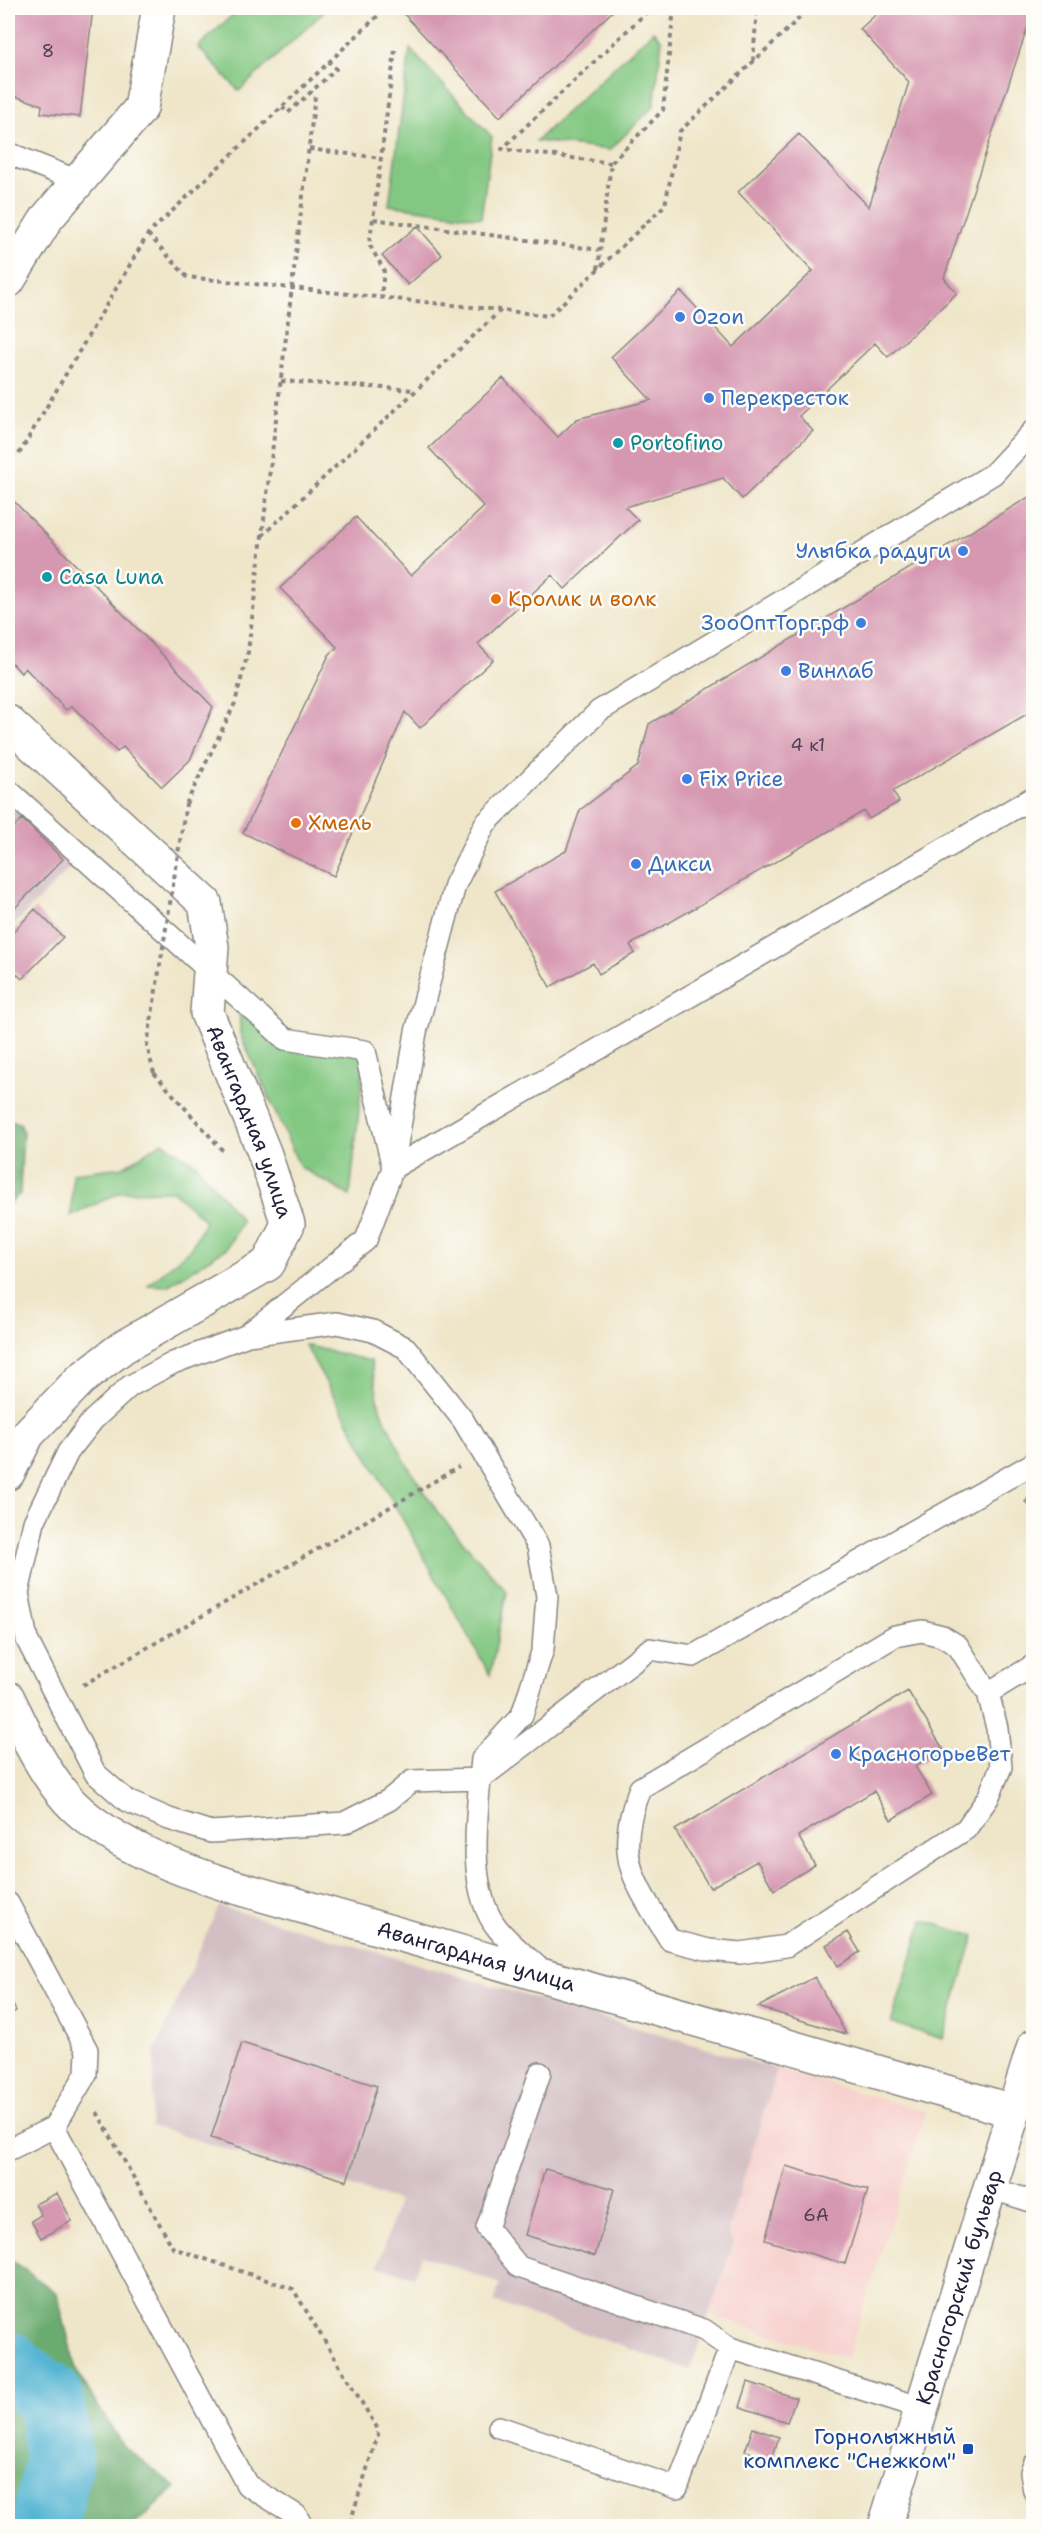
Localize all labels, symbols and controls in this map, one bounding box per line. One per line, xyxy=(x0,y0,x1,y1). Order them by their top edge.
house number: 8 xyxy=(42,39,54,63)
place label: Ozon xyxy=(692,303,744,331)
marker: Ozon xyxy=(673,310,687,324)
place label: Перекресток xyxy=(721,384,849,412)
marker: Перекресток xyxy=(702,391,716,405)
place label: Portofino xyxy=(630,429,724,457)
marker: Portofino xyxy=(611,436,625,450)
place label: Улыбка радуги xyxy=(795,537,951,565)
marker: Улыбка радуги xyxy=(956,544,970,558)
place label: Casa Luna xyxy=(59,563,164,591)
marker: Casa Luna xyxy=(40,570,54,584)
place label: Кролик и волк xyxy=(508,585,656,613)
marker: Кролик и волк xyxy=(489,592,503,606)
place label: ЗооОптТорг.рф xyxy=(701,609,849,637)
marker: ЗооОптТорг.рф xyxy=(854,616,868,630)
place label: Винлаб xyxy=(798,657,873,685)
marker: Винлаб xyxy=(779,664,793,678)
house number: 4 к1 xyxy=(791,733,825,757)
place label: Fix Price xyxy=(699,765,783,793)
marker: Fix Price xyxy=(680,772,694,786)
place label: Хмель xyxy=(308,809,372,837)
marker: Хмель xyxy=(289,816,303,830)
place label: Дикси xyxy=(648,850,712,878)
marker: Дикси xyxy=(629,857,643,871)
street label: Авангардная улица xyxy=(199,1021,299,1222)
place label: КрасногорьеВет xyxy=(848,1740,1011,1768)
marker: КрасногорьеВет xyxy=(829,1747,843,1761)
street label: Авангардная улица xyxy=(374,1915,579,1998)
street label: Красногорский бульвар xyxy=(909,2166,1009,2408)
house number: 6А xyxy=(803,2203,829,2227)
place label: Горнолыжный комплекс "Снежком" xyxy=(743,2423,956,2475)
marker: Горнолыжный комплекс "Снежком" xyxy=(961,2442,975,2456)

